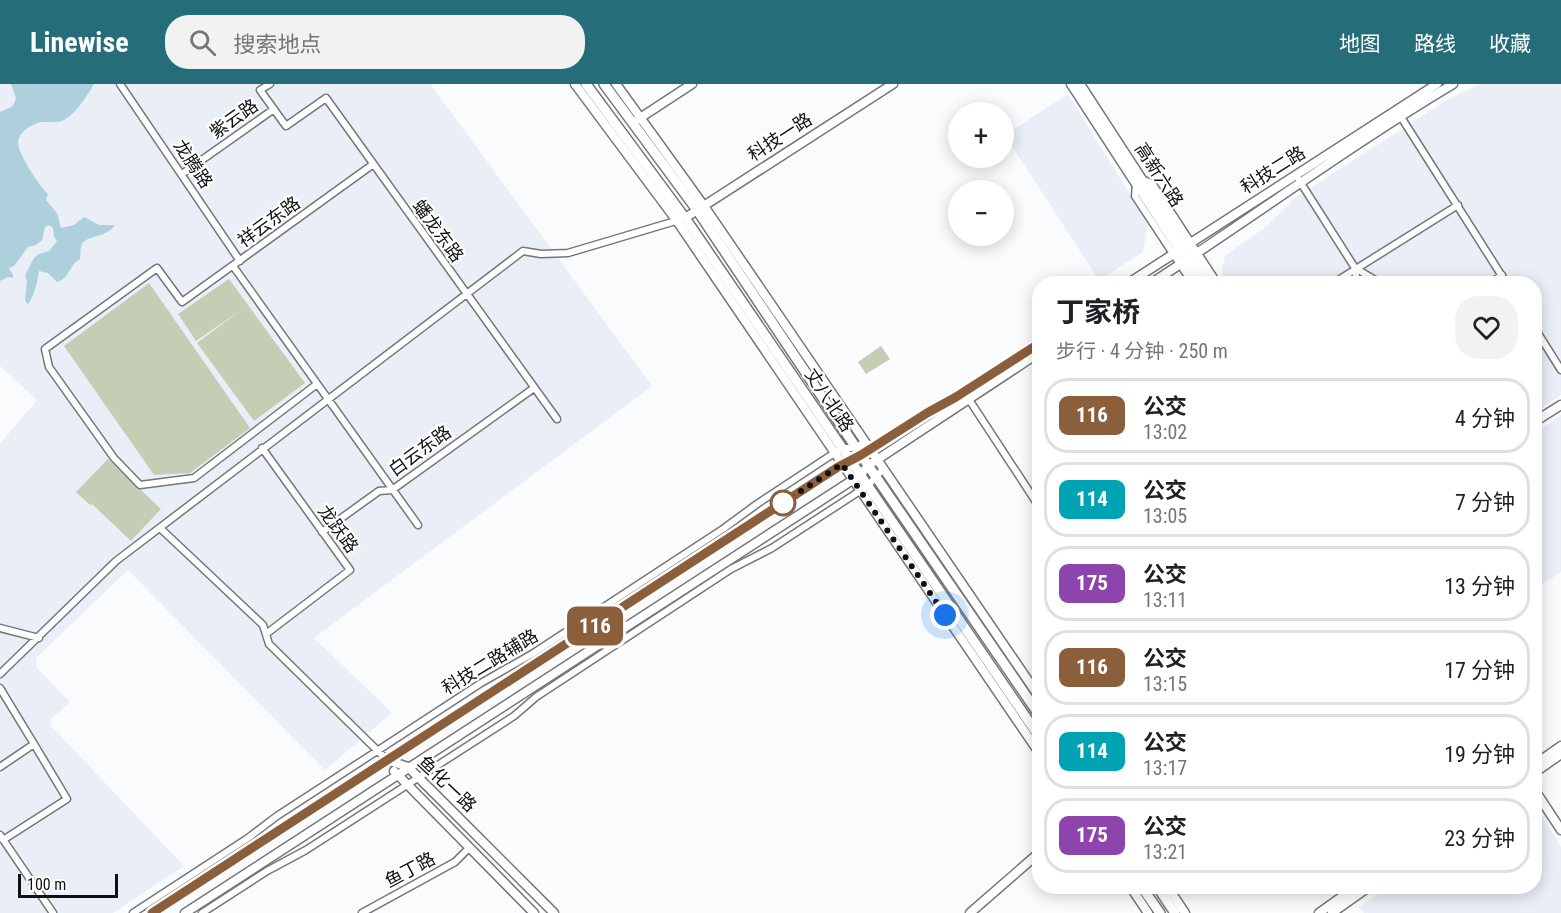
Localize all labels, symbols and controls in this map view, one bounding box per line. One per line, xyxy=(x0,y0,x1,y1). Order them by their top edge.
search box xyxy=(165,15,585,69)
text: Linewise xyxy=(30,26,129,59)
icon: search xyxy=(186,26,219,59)
text: 搜索地点 xyxy=(234,32,322,57)
text: 地图 xyxy=(1339,32,1381,56)
text: 路线 xyxy=(1414,32,1456,56)
text: 收藏 xyxy=(1489,32,1531,56)
street label: 紫云路 xyxy=(206,95,262,143)
map controls xyxy=(948,102,1014,246)
button: + xyxy=(948,102,1014,168)
street label: 科技一路 xyxy=(744,108,816,165)
street label: 龙腾路 xyxy=(170,135,217,192)
street label: 高新六路 xyxy=(1131,139,1188,211)
street label: 科技二路 xyxy=(1237,142,1309,198)
button: − xyxy=(948,180,1014,246)
street label: 祥云东路 xyxy=(233,192,304,251)
street label: 蟠龙东路 xyxy=(409,195,468,266)
text: 丁家桥 xyxy=(1056,296,1140,329)
button: heart xyxy=(1455,296,1518,359)
text: 步行 · 4 分钟 · 250 m xyxy=(1056,339,1228,363)
street label: 丈八北路 xyxy=(801,364,858,435)
text: 公交 xyxy=(1143,394,1187,419)
text: 116 xyxy=(1076,403,1108,427)
text: 4 分钟 xyxy=(1455,406,1515,431)
text: 13:02 xyxy=(1143,420,1187,444)
street label: 白云东路 xyxy=(384,421,455,480)
text: 公交 xyxy=(1143,478,1187,503)
text: 114 xyxy=(1076,487,1108,511)
unlabelled marker xyxy=(770,490,796,516)
text: 7 分钟 xyxy=(1455,490,1515,515)
street label: 龙跃路 xyxy=(314,501,363,557)
text: 13:05 xyxy=(1143,504,1187,528)
text: 公交 xyxy=(1143,562,1187,587)
text: 175 xyxy=(1076,571,1108,595)
text: 13 分钟 xyxy=(1444,574,1515,599)
text: 13:11 xyxy=(1143,588,1187,612)
your location xyxy=(930,600,960,630)
line badge: 116 xyxy=(560,606,630,646)
text: 116 xyxy=(579,614,611,638)
street label: 科技二路辅路 xyxy=(438,625,541,698)
text: 公交 xyxy=(1143,646,1187,671)
text: 116 xyxy=(1076,655,1108,679)
text: 17 分钟 xyxy=(1444,658,1515,683)
text: 13:15 xyxy=(1143,672,1187,696)
text: 公交 xyxy=(1143,730,1187,755)
text: 114 xyxy=(1076,739,1108,763)
text: 19 分钟 xyxy=(1444,742,1515,767)
street label: 鱼化一路 xyxy=(414,751,481,816)
text: 13:17 xyxy=(1143,756,1187,780)
text: 公交 xyxy=(1143,814,1187,839)
text: 175 xyxy=(1076,823,1108,847)
text: 23 分钟 xyxy=(1444,826,1515,851)
text: 13:21 xyxy=(1143,840,1187,864)
street label: 鱼丁路 xyxy=(381,848,439,892)
scale bar xyxy=(18,871,118,898)
text: 100 m xyxy=(27,875,66,894)

